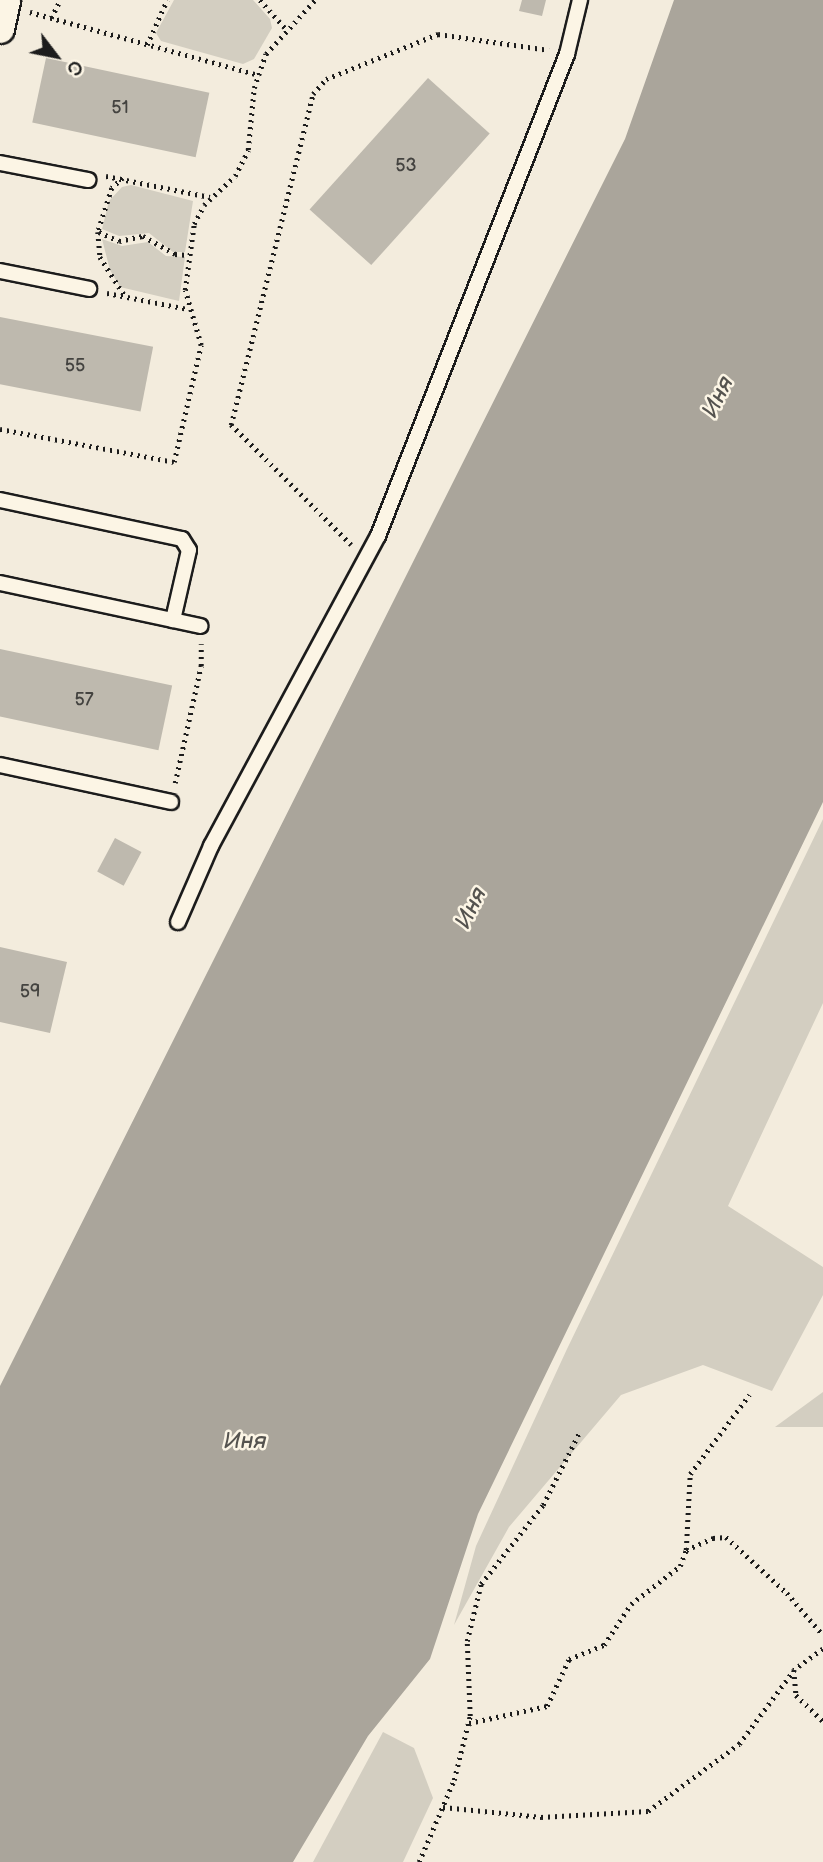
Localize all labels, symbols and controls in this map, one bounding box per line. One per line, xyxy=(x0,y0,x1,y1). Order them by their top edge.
north arrow xyxy=(21,21,91,91)
text: С xyxy=(61,56,87,79)
house number: 51 xyxy=(111,97,129,119)
house number: 53 xyxy=(395,155,417,177)
house number: 55 xyxy=(65,355,85,377)
water label: Иня xyxy=(696,372,740,422)
house number: 57 xyxy=(74,689,94,711)
water label: Иня xyxy=(449,883,493,933)
house number: 59 xyxy=(20,981,40,1003)
water label: Иня xyxy=(224,1427,266,1455)

